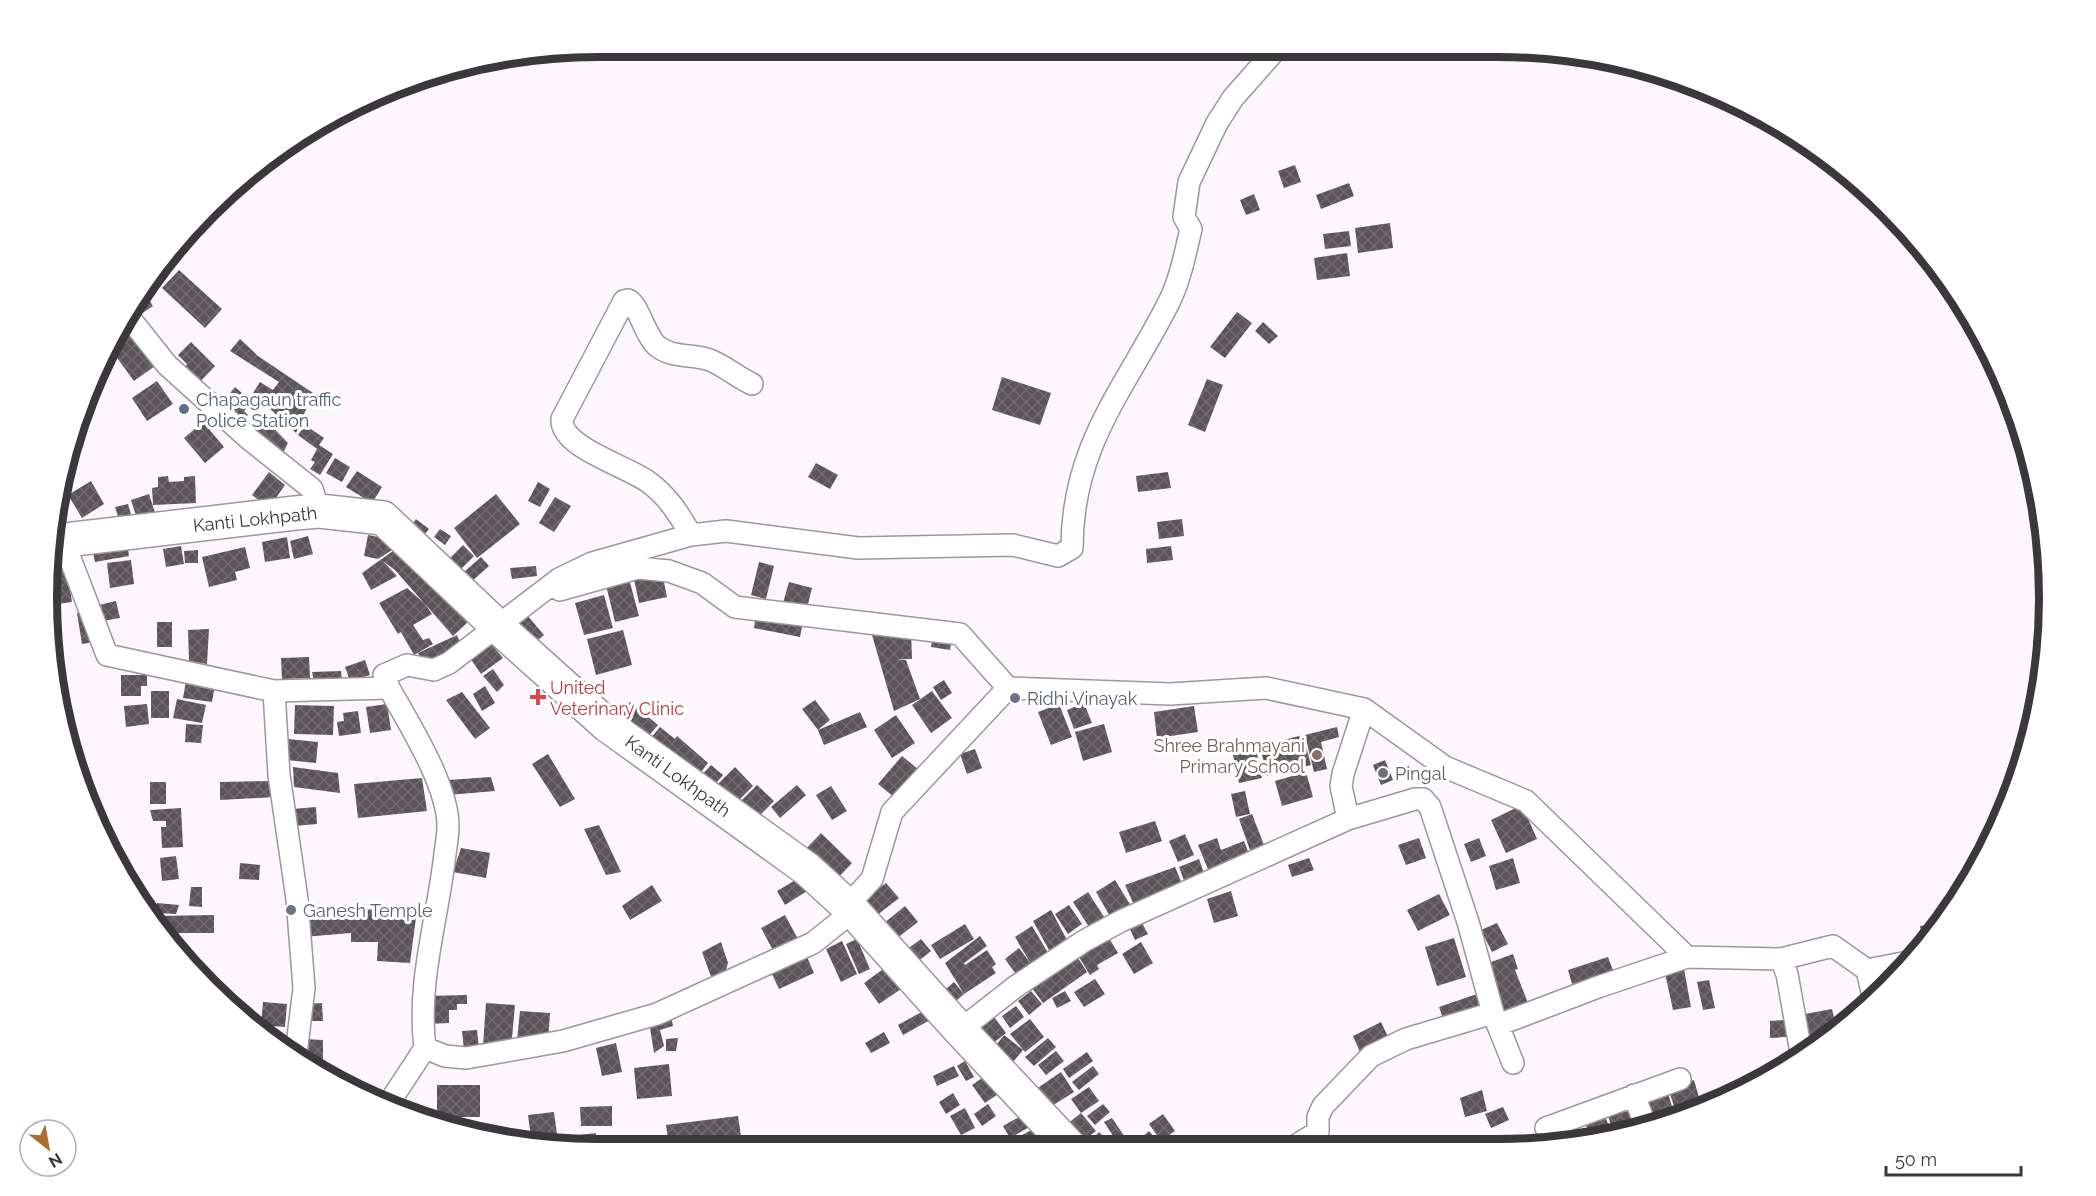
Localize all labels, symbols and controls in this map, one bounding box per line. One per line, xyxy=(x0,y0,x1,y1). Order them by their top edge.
place label: Chapagaun traffic Police Station xyxy=(196,389,342,431)
marker: Chapagaun traffic Police Station xyxy=(177,402,191,416)
street label: Kanti Lokhpath xyxy=(192,502,318,536)
place label: United Veterinary Clinic xyxy=(550,677,684,719)
place label: Ridhi Vinayak xyxy=(1027,688,1138,709)
marker: United Veterinary Clinic xyxy=(531,690,545,704)
marker: Ridhi Vinayak xyxy=(1008,691,1022,705)
street label: Kanti Lokhpath xyxy=(621,731,735,821)
place label: Shree Brahmayani Primary School xyxy=(1153,735,1305,777)
marker: Shree Brahmayani Primary School xyxy=(1310,748,1324,762)
place label: Pingal xyxy=(1395,763,1447,784)
marker: Pingal xyxy=(1376,766,1390,780)
place label: Ganesh Temple xyxy=(303,900,433,921)
marker: Ganesh Temple xyxy=(284,903,298,917)
north arrow xyxy=(18,1118,78,1178)
scale bar xyxy=(1886,1139,2021,1177)
text: N xyxy=(45,1149,66,1172)
text: 50 m xyxy=(1895,1149,1937,1170)

